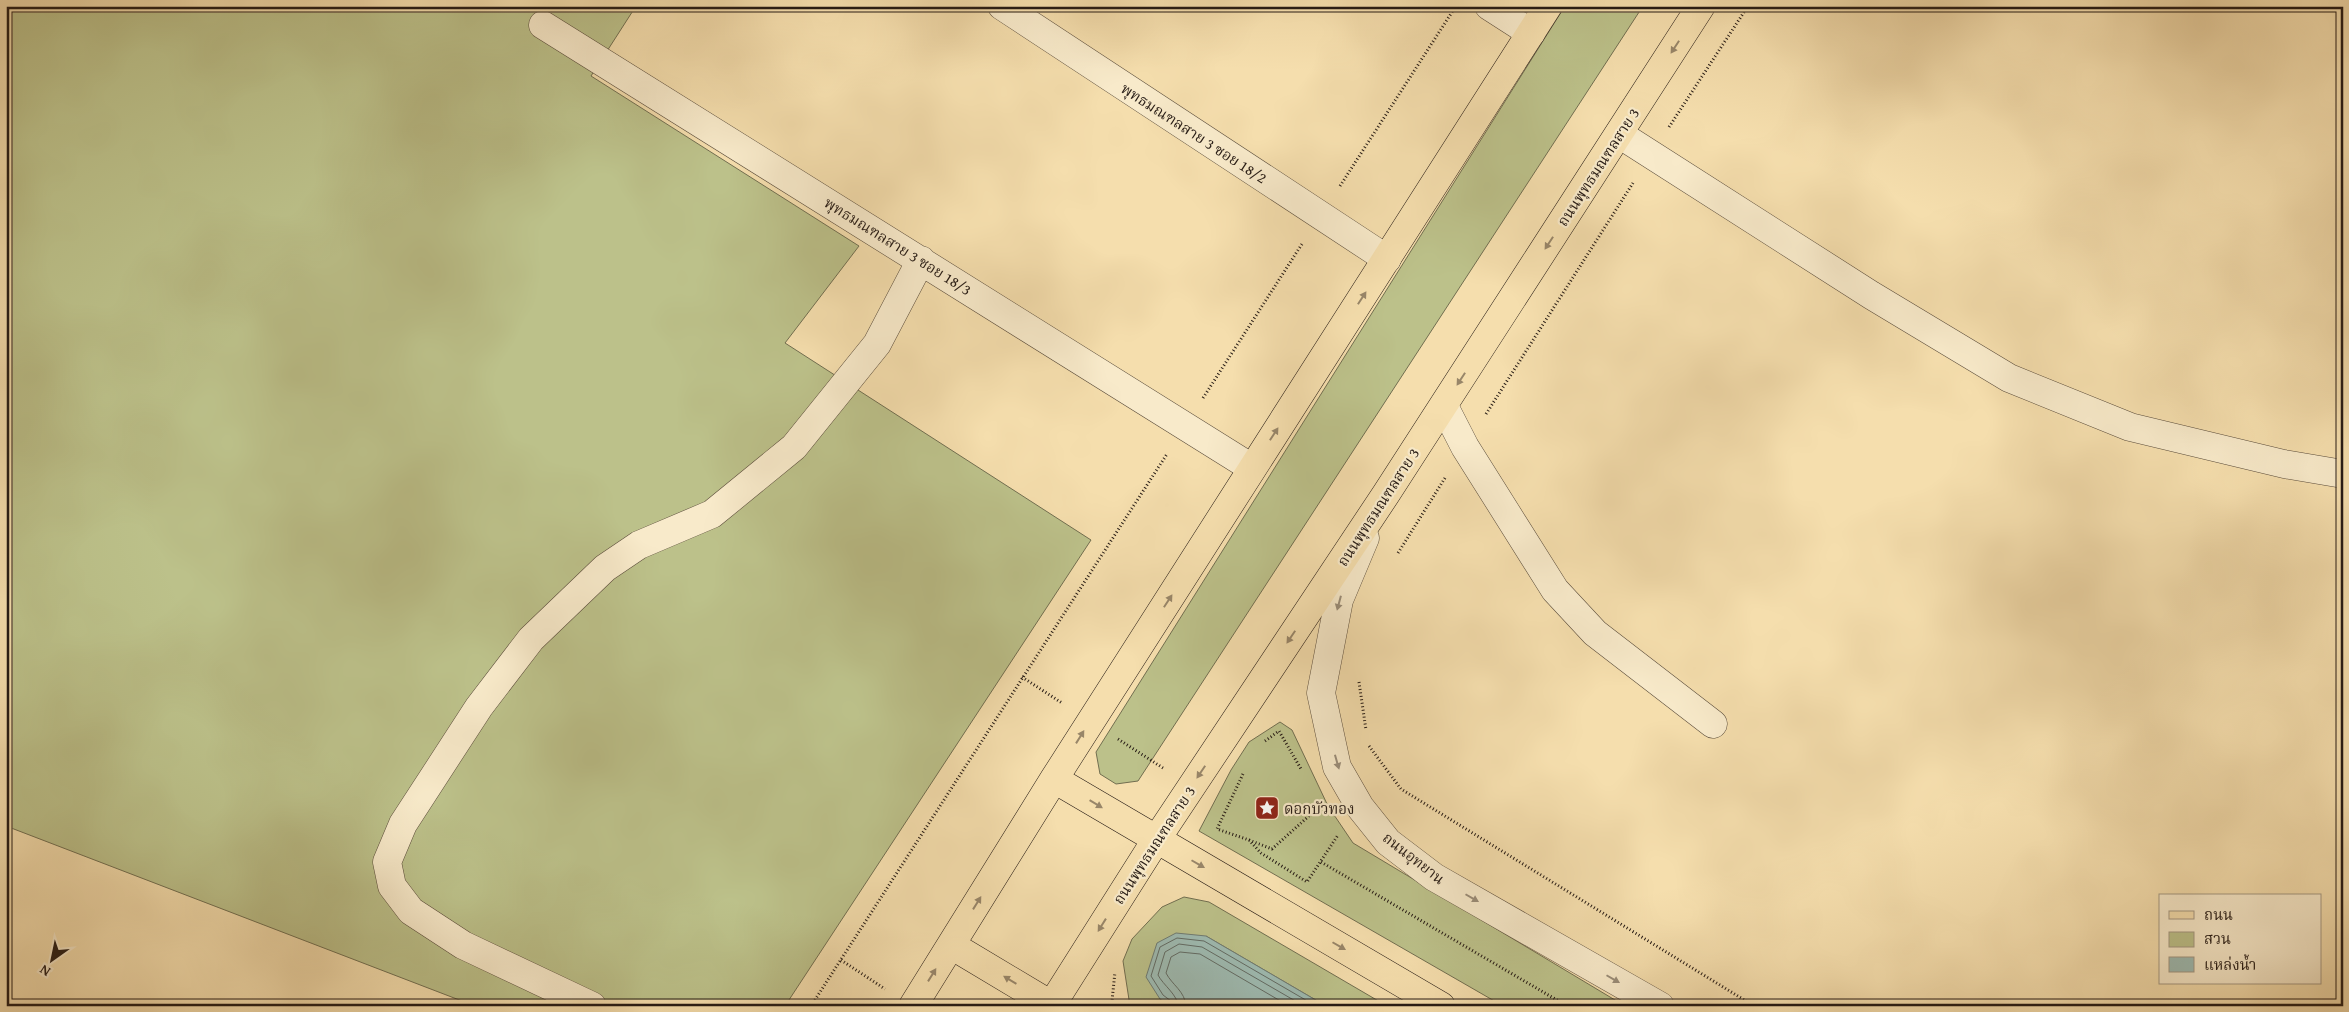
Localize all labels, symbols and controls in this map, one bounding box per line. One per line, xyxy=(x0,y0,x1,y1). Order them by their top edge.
one-way arrow xyxy=(1670,41,1680,54)
street label: พุทธมณฑลสาย 3 ซอย 18/2 xyxy=(1116,78,1271,189)
street label: ถนนพุทธมณฑลสาย 3 xyxy=(1552,104,1645,231)
street label: พุทธมณฑลสาย 3 ซอย 18/3 xyxy=(820,192,976,301)
one-way arrow xyxy=(1544,236,1554,249)
one-way arrow xyxy=(1357,291,1367,304)
one-way arrow xyxy=(1456,373,1466,386)
one-way arrow xyxy=(1270,428,1279,441)
street label: ถนนพุทธมณฑลสาย 3 xyxy=(1332,444,1425,571)
one-way arrow xyxy=(1163,594,1173,607)
one-way arrow xyxy=(1335,595,1343,611)
one-way arrow xyxy=(1286,630,1296,643)
one-way arrow xyxy=(1075,731,1085,744)
one-way arrow xyxy=(1333,754,1341,769)
one-way arrow xyxy=(1196,765,1206,779)
street label: ถนนพุทธมณฑลสาย 3 xyxy=(1108,782,1201,909)
place icon: ดอกบัวทอง xyxy=(1254,795,1280,821)
place label: ดอกบัวทอง xyxy=(1284,798,1355,819)
one-way arrow xyxy=(1089,799,1102,808)
street label: ถนนอุทยาน xyxy=(1378,827,1450,890)
one-way arrow xyxy=(1192,860,1205,869)
one-way arrow xyxy=(1466,894,1479,903)
legend xyxy=(2159,894,2322,984)
one-way arrow xyxy=(972,897,982,910)
text: ถนน xyxy=(2204,904,2233,925)
one-way arrow xyxy=(1097,919,1107,932)
text: สวน xyxy=(2204,928,2231,949)
north arrow xyxy=(28,934,78,984)
one-way arrow xyxy=(1331,942,1346,950)
text: แหล่งน้ำ xyxy=(2204,954,2256,975)
text: N xyxy=(35,960,54,982)
one-way arrow xyxy=(928,969,937,982)
one-way arrow xyxy=(1003,975,1016,984)
one-way arrow xyxy=(1606,975,1621,983)

